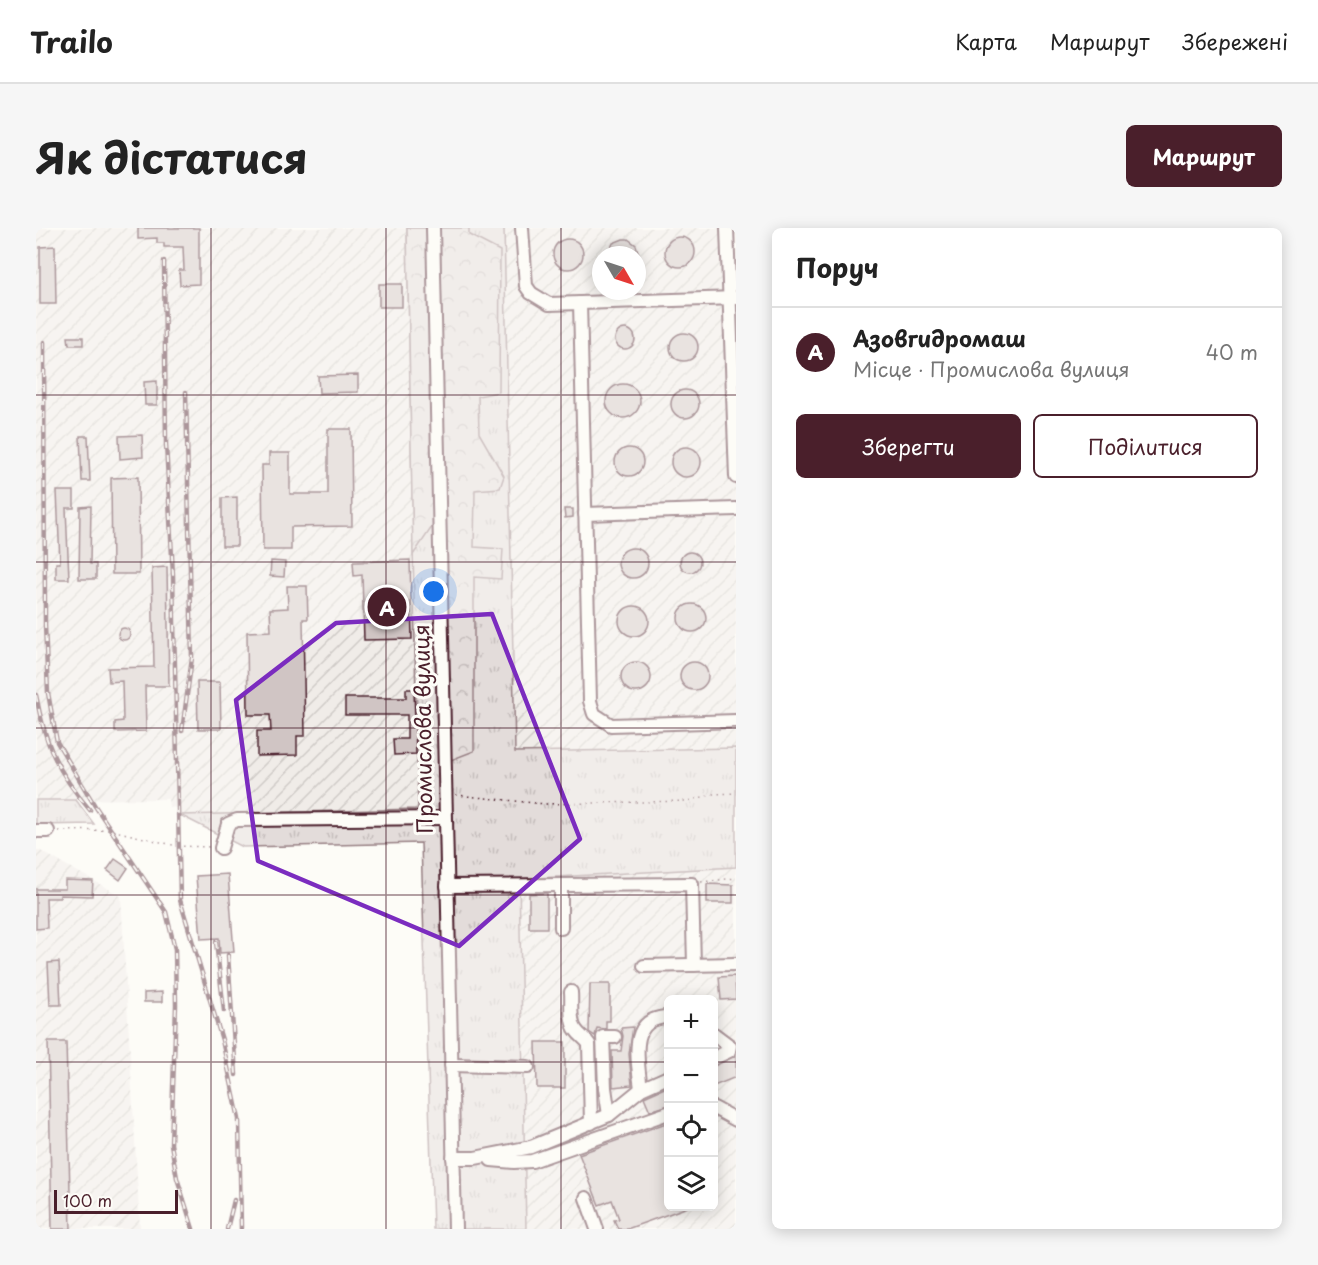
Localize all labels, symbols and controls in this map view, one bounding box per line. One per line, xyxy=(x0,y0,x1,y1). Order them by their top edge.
text: Trailo xyxy=(30,20,113,63)
text: Карта xyxy=(955,25,1017,57)
text: Маршрут xyxy=(1050,25,1149,57)
text: Збережені xyxy=(1182,25,1288,57)
text: Як дістатися xyxy=(36,125,308,188)
button: Маршрут xyxy=(1126,125,1282,187)
north arrow xyxy=(592,246,646,300)
text: Поруч xyxy=(796,248,879,287)
text: Азовгидромаш xyxy=(853,321,1026,354)
text: A xyxy=(808,337,823,367)
text: 40 m xyxy=(1206,337,1258,367)
text: Місце · Промислова вулиця xyxy=(853,354,1130,384)
button: Зберегти xyxy=(796,414,1021,478)
button: Поділитися xyxy=(1033,414,1258,478)
your location xyxy=(419,577,448,606)
pin: A xyxy=(368,584,406,629)
street label: Промислова вулиця xyxy=(404,624,440,834)
map controls xyxy=(664,995,718,1211)
button: + xyxy=(664,995,718,1049)
button: − xyxy=(664,1049,718,1103)
button: locate xyxy=(664,1103,718,1157)
button: layers xyxy=(664,1157,718,1211)
scale bar xyxy=(54,1187,178,1214)
text: 100 m xyxy=(63,1188,112,1212)

